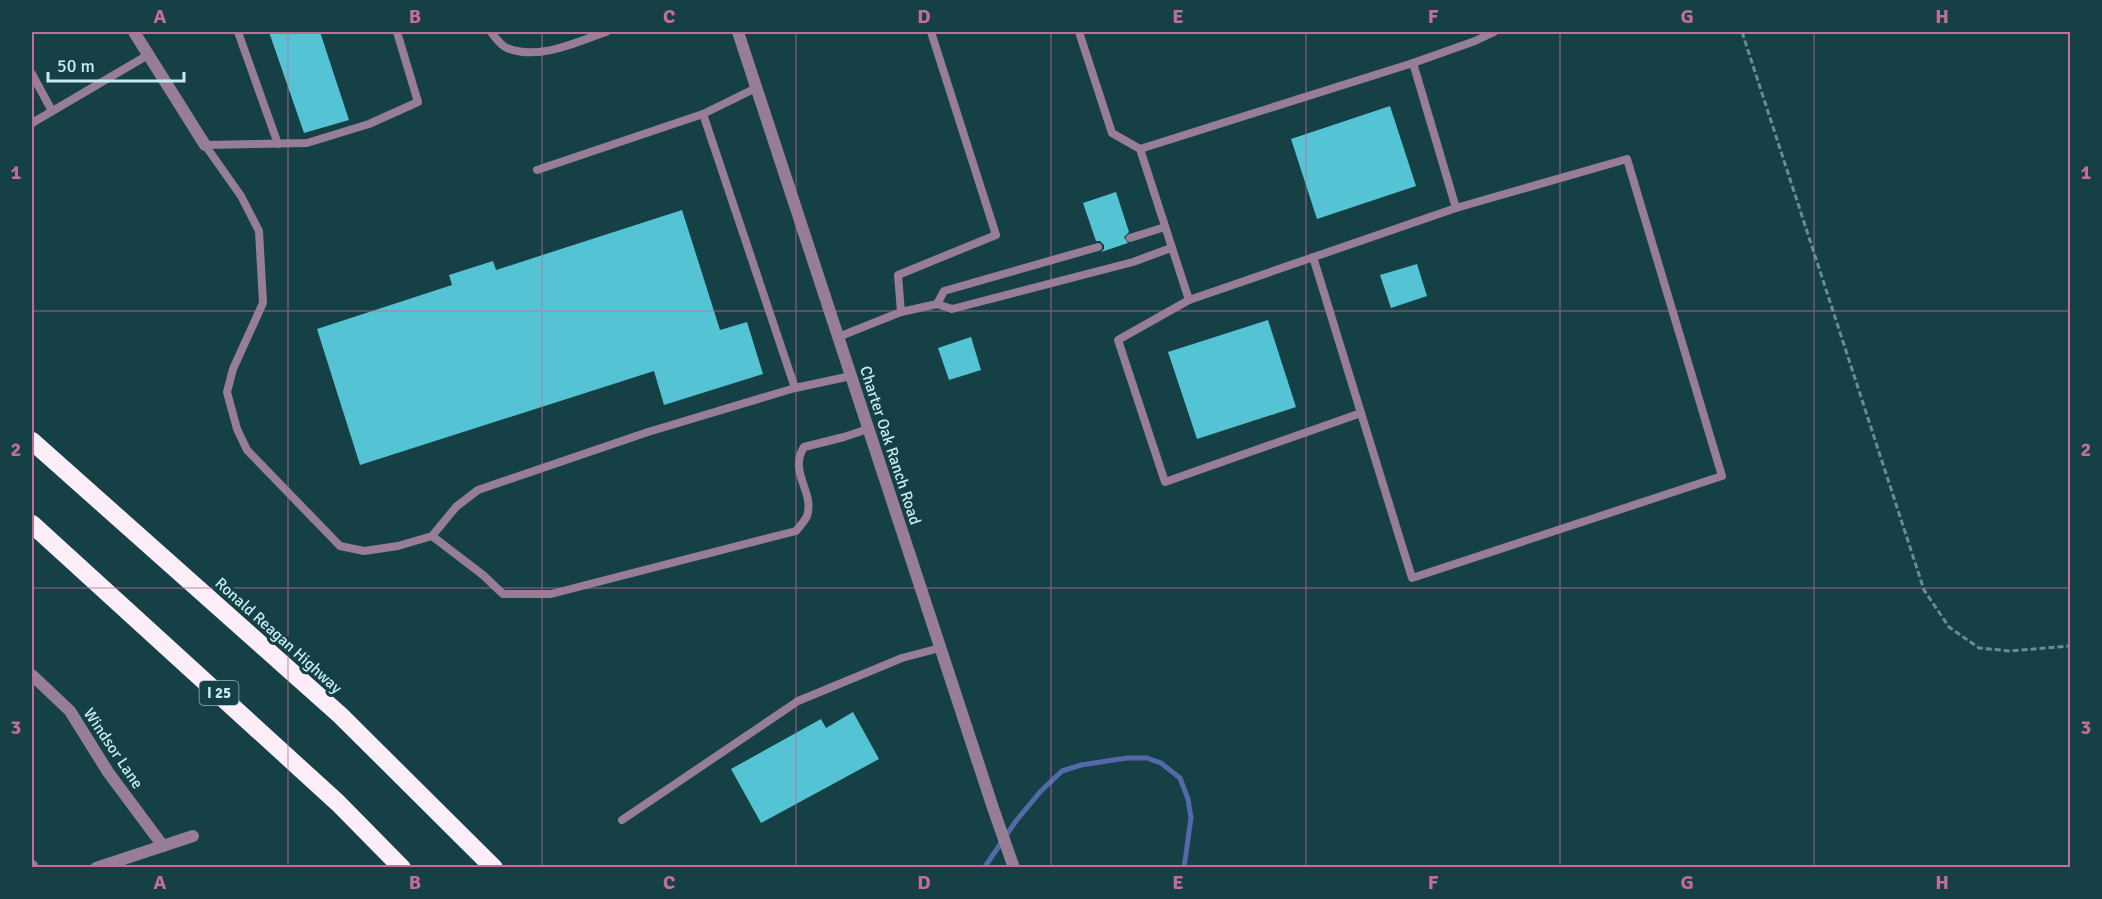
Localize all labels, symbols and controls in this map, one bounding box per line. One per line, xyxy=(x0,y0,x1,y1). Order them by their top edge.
text: A xyxy=(154,4,167,29)
text: B xyxy=(409,4,421,29)
text: C xyxy=(663,4,675,29)
text: D xyxy=(917,4,931,29)
text: E xyxy=(1172,4,1184,29)
text: F xyxy=(1428,4,1439,29)
text: G xyxy=(1680,4,1694,29)
text: H xyxy=(1935,4,1949,29)
scale bar xyxy=(48,45,184,83)
text: 50 m xyxy=(57,55,95,77)
text: 1 xyxy=(11,160,22,185)
text: 1 xyxy=(2081,160,2092,185)
street label: Charter Oak Ranch Road xyxy=(855,363,925,527)
text: 2 xyxy=(11,437,21,462)
text: 2 xyxy=(2081,437,2091,462)
street label: Ronald Reagan Highway xyxy=(211,573,346,698)
road number: I 25 xyxy=(200,681,238,705)
street label: Windsor Lane xyxy=(79,704,147,793)
text: 3 xyxy=(11,715,21,740)
text: 3 xyxy=(2081,715,2091,740)
text: A xyxy=(154,870,167,895)
text: B xyxy=(409,870,421,895)
text: C xyxy=(663,870,675,895)
text: D xyxy=(917,870,931,895)
text: E xyxy=(1172,870,1184,895)
text: F xyxy=(1428,870,1439,895)
text: G xyxy=(1680,870,1694,895)
text: H xyxy=(1935,870,1949,895)

